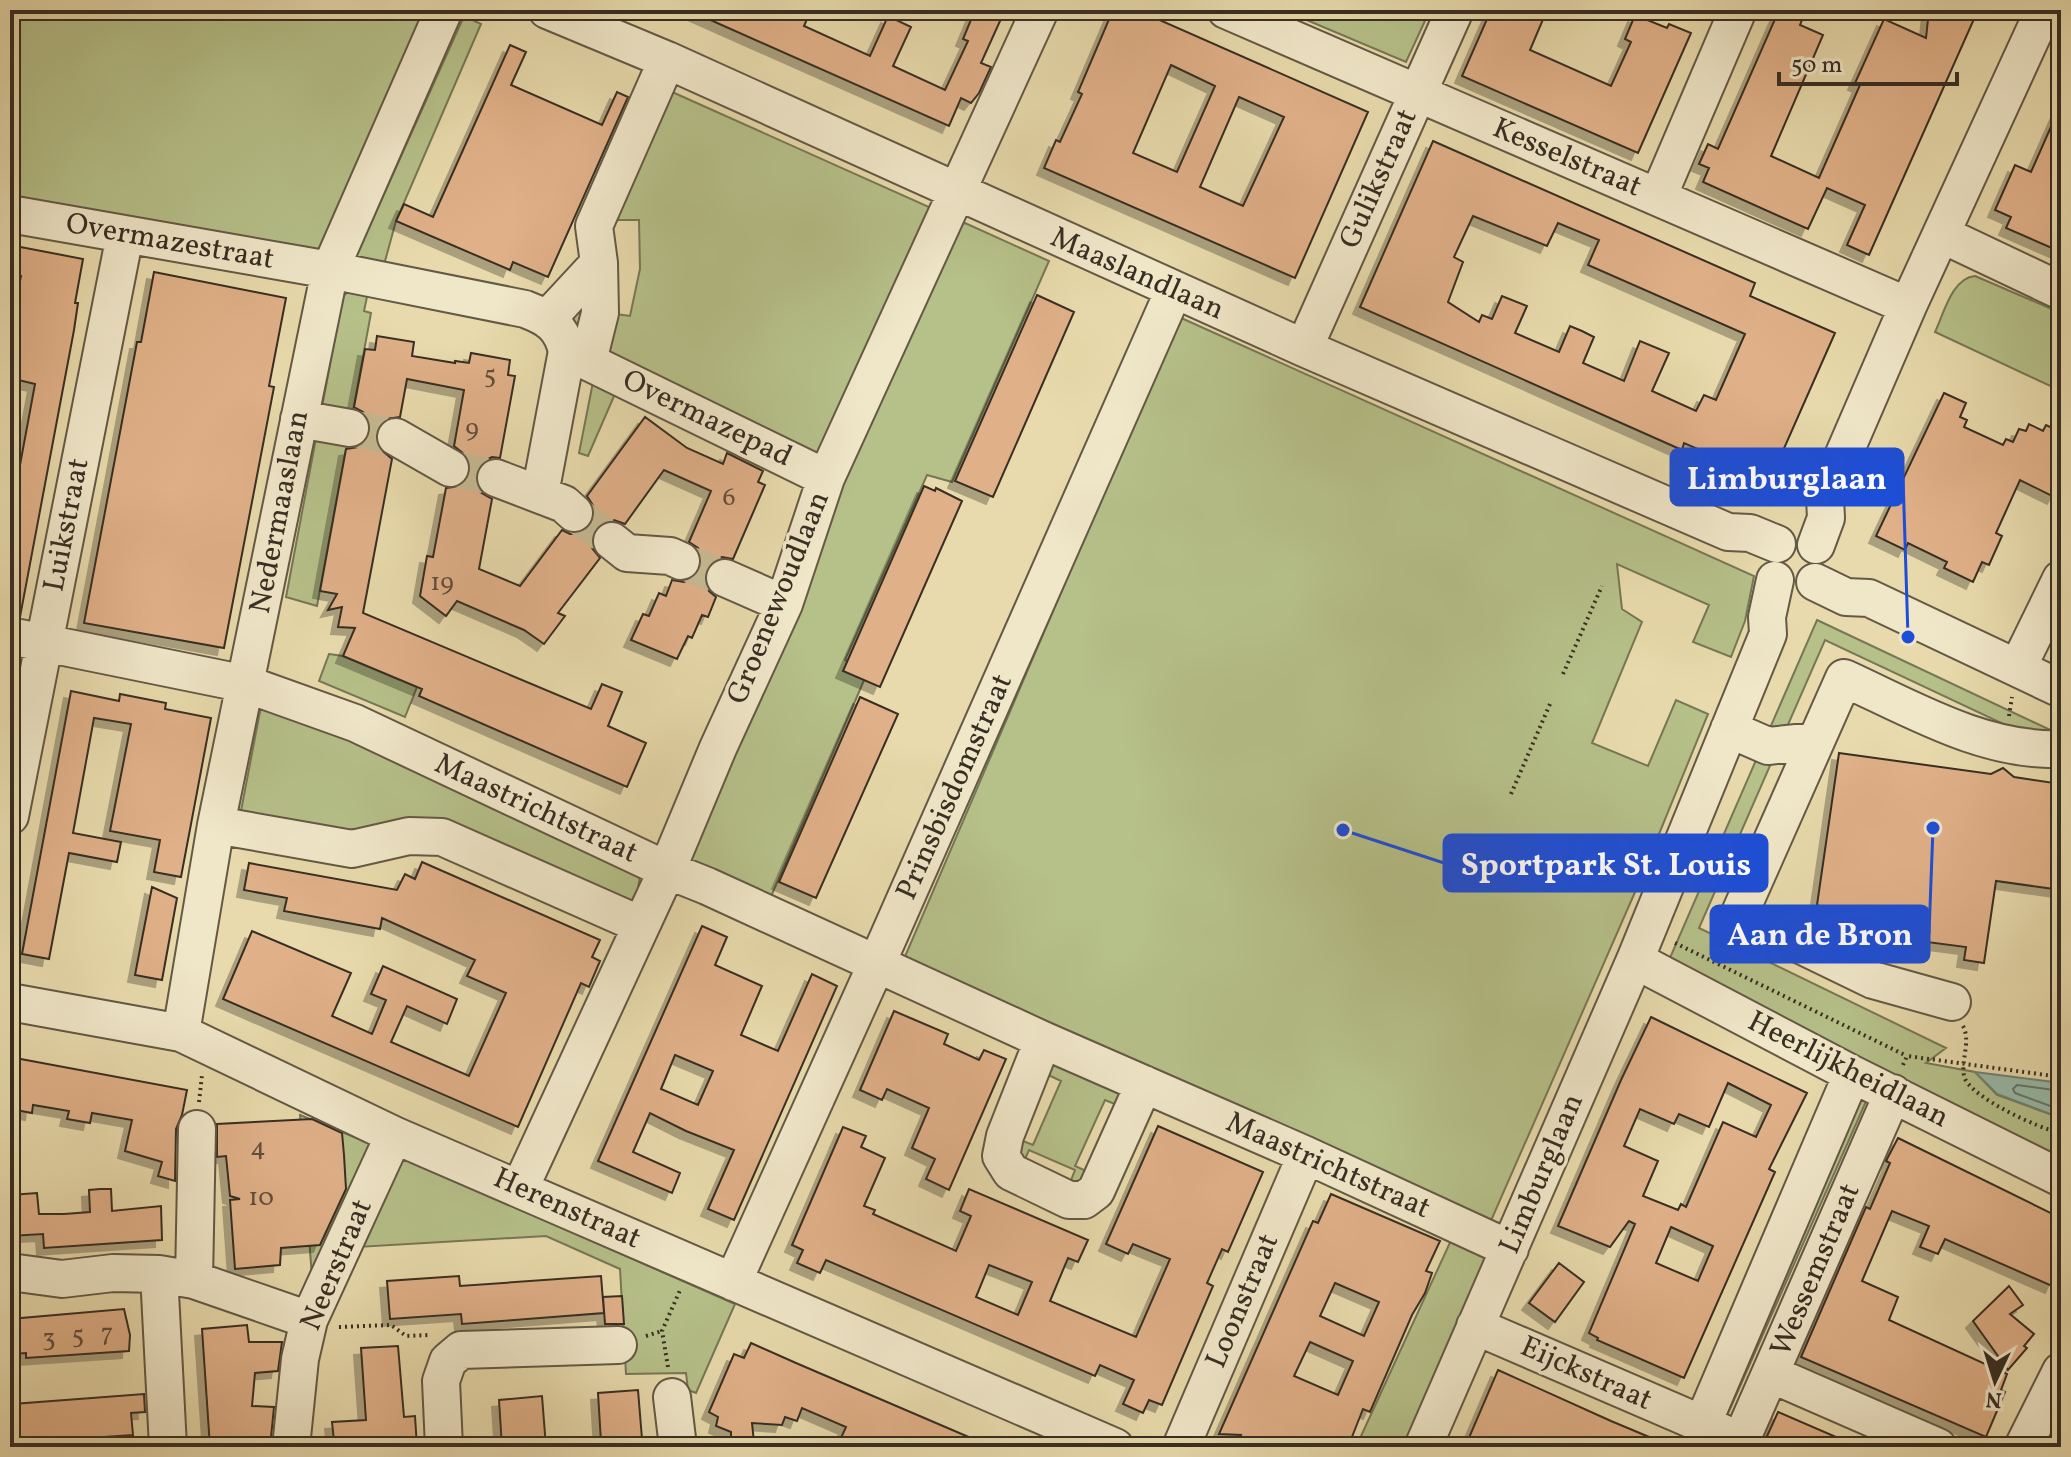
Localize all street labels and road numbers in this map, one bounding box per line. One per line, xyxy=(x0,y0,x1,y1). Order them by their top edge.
street label: Gulikstraat xyxy=(1329,102,1429,256)
street label: Kesselstraat xyxy=(1486,108,1648,208)
street label: Overmazestraat xyxy=(63,203,277,281)
street label: Maaslandlaan xyxy=(1043,217,1231,331)
street label: Overmazepad xyxy=(615,360,799,478)
street label: Nedermaaslaan xyxy=(240,407,320,617)
street label: Luikstraat xyxy=(34,455,100,595)
street label: Groenewoudlaan xyxy=(717,485,841,711)
street label: Prinsbisdomstraat xyxy=(886,667,1024,907)
street label: Maastrichtstraat xyxy=(428,744,644,874)
street label: Heerlijkheidlaan xyxy=(1740,1001,1956,1139)
street label: Limburglaan xyxy=(1489,1087,1595,1261)
street label: Maastrichtstraat xyxy=(1219,1102,1437,1230)
street label: Herenstraat xyxy=(487,1158,647,1260)
street label: Wessemstraat xyxy=(1761,1177,1871,1363)
street label: Neerstraat xyxy=(290,1193,384,1337)
street label: Loonstraat xyxy=(1196,1227,1290,1375)
street label: Eijckstraat xyxy=(1513,1326,1659,1422)

